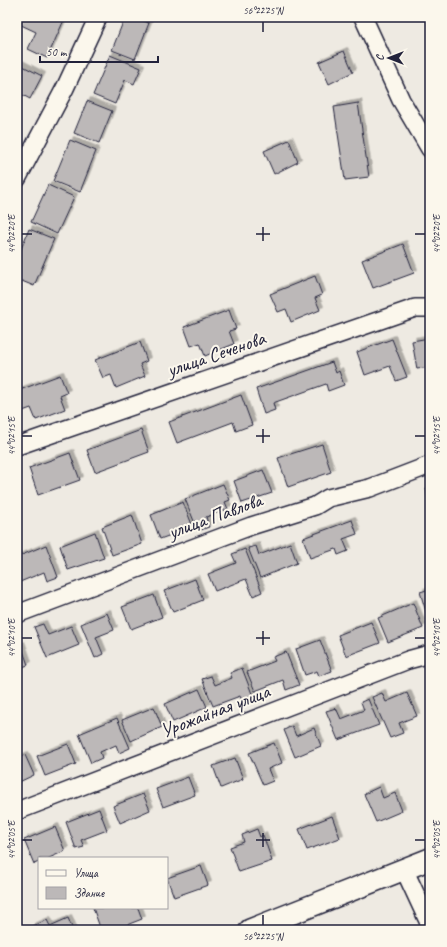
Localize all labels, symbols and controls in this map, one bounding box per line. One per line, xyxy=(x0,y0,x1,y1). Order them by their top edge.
text: 56°22'25"N xyxy=(243,4,285,17)
scale bar xyxy=(40,38,158,64)
north arrow xyxy=(369,38,409,78)
text: 50 m xyxy=(46,44,68,60)
text: С xyxy=(372,54,386,61)
text: 44°02'20"E xyxy=(5,213,18,253)
text: 44°02'20"E xyxy=(430,213,443,253)
street label: улица Сеченова xyxy=(163,325,270,383)
text: 44°02'15"E xyxy=(5,415,18,455)
text: 44°02'15"E xyxy=(430,415,443,455)
street label: улица Павлова xyxy=(164,487,267,545)
text: 44°02'10"E xyxy=(5,617,18,657)
text: 44°02'10"E xyxy=(430,617,443,657)
street label: Урожайная улица xyxy=(157,678,275,743)
text: 44°02'05"E xyxy=(5,819,18,859)
text: 44°02'05"E xyxy=(430,819,443,859)
legend xyxy=(38,857,168,909)
text: Улица xyxy=(74,865,99,881)
text: Здание xyxy=(74,885,105,901)
text: 56°22'25"N xyxy=(243,930,285,943)

